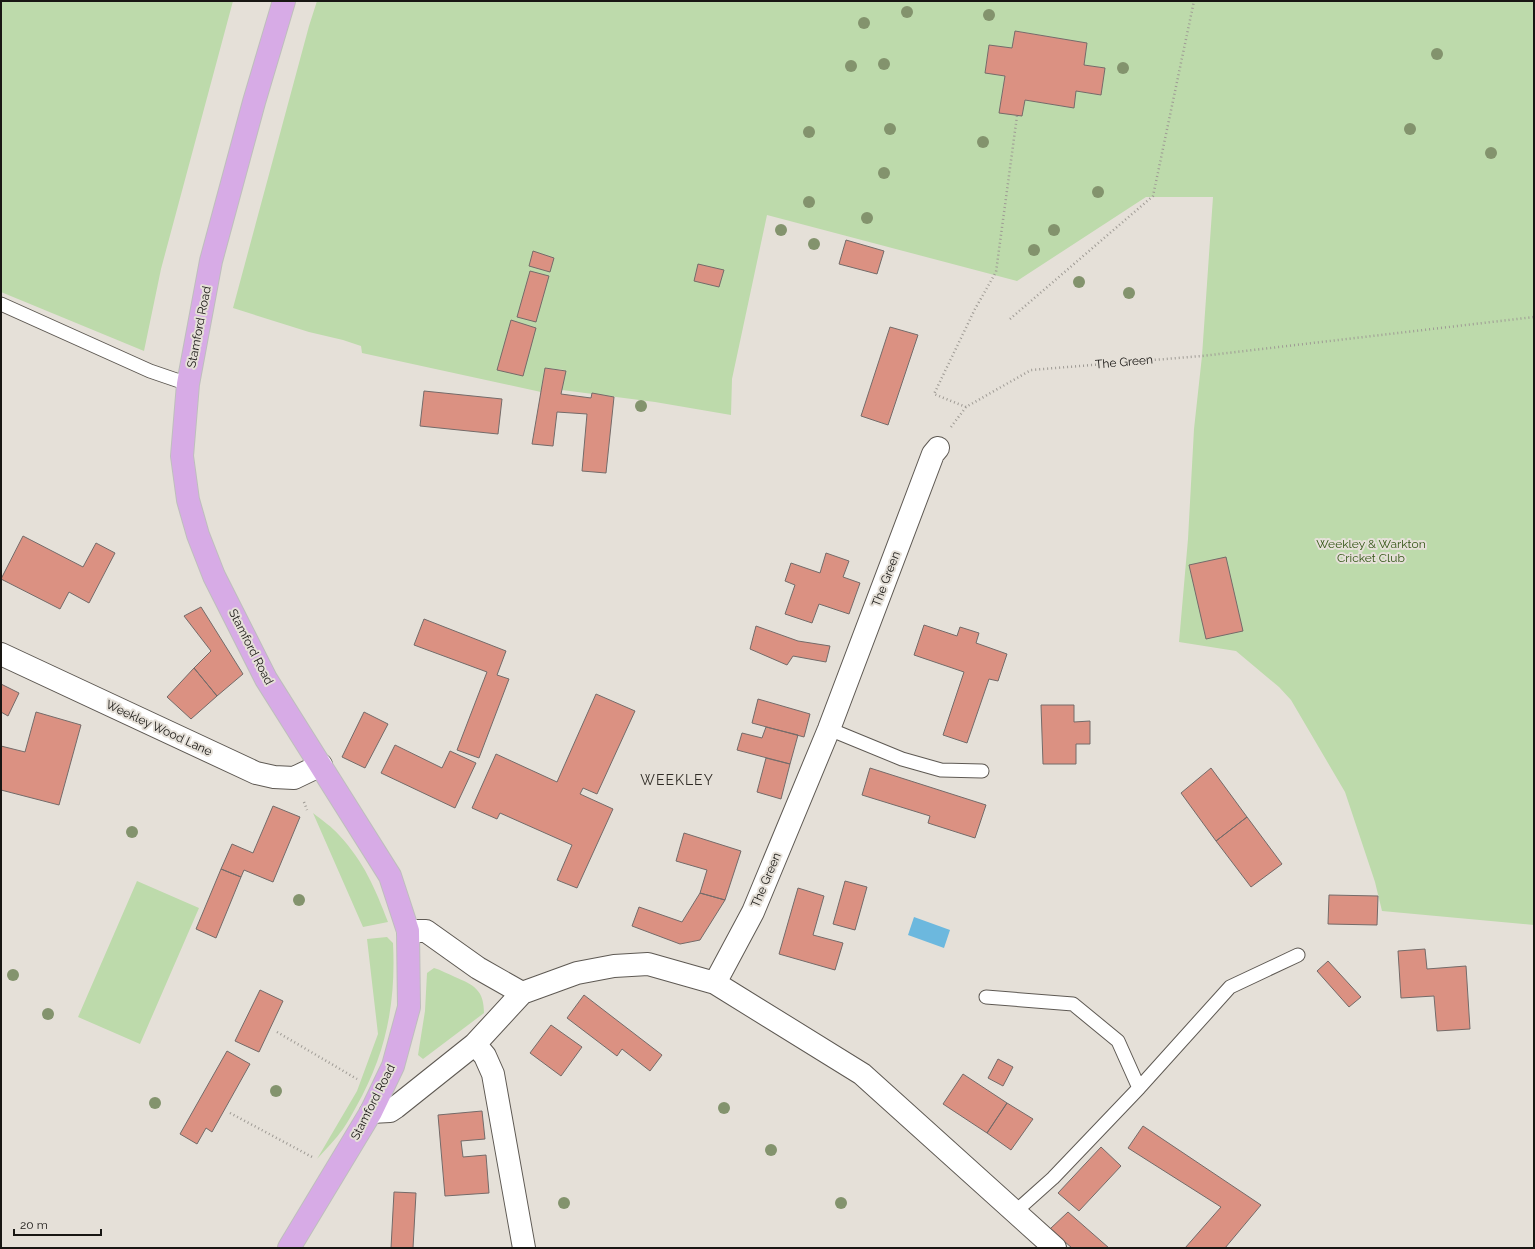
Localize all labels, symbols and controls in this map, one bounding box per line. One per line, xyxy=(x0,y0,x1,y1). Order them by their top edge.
street label: Stamford Road xyxy=(184,285,214,369)
street label: The Green xyxy=(1094,352,1154,372)
park label: Weekley & Warkton Cricket Club xyxy=(1316,537,1426,565)
street label: The Green xyxy=(869,549,903,609)
street label: Stamford Road xyxy=(226,607,276,687)
street label: Weekley Wood Lane xyxy=(104,697,214,759)
district label: WEEKLEY xyxy=(640,772,714,788)
street label: The Green xyxy=(748,851,784,909)
street label: Stamford Road xyxy=(348,1062,398,1142)
scale bar xyxy=(14,1211,101,1237)
text: 20 m xyxy=(20,1218,48,1232)

